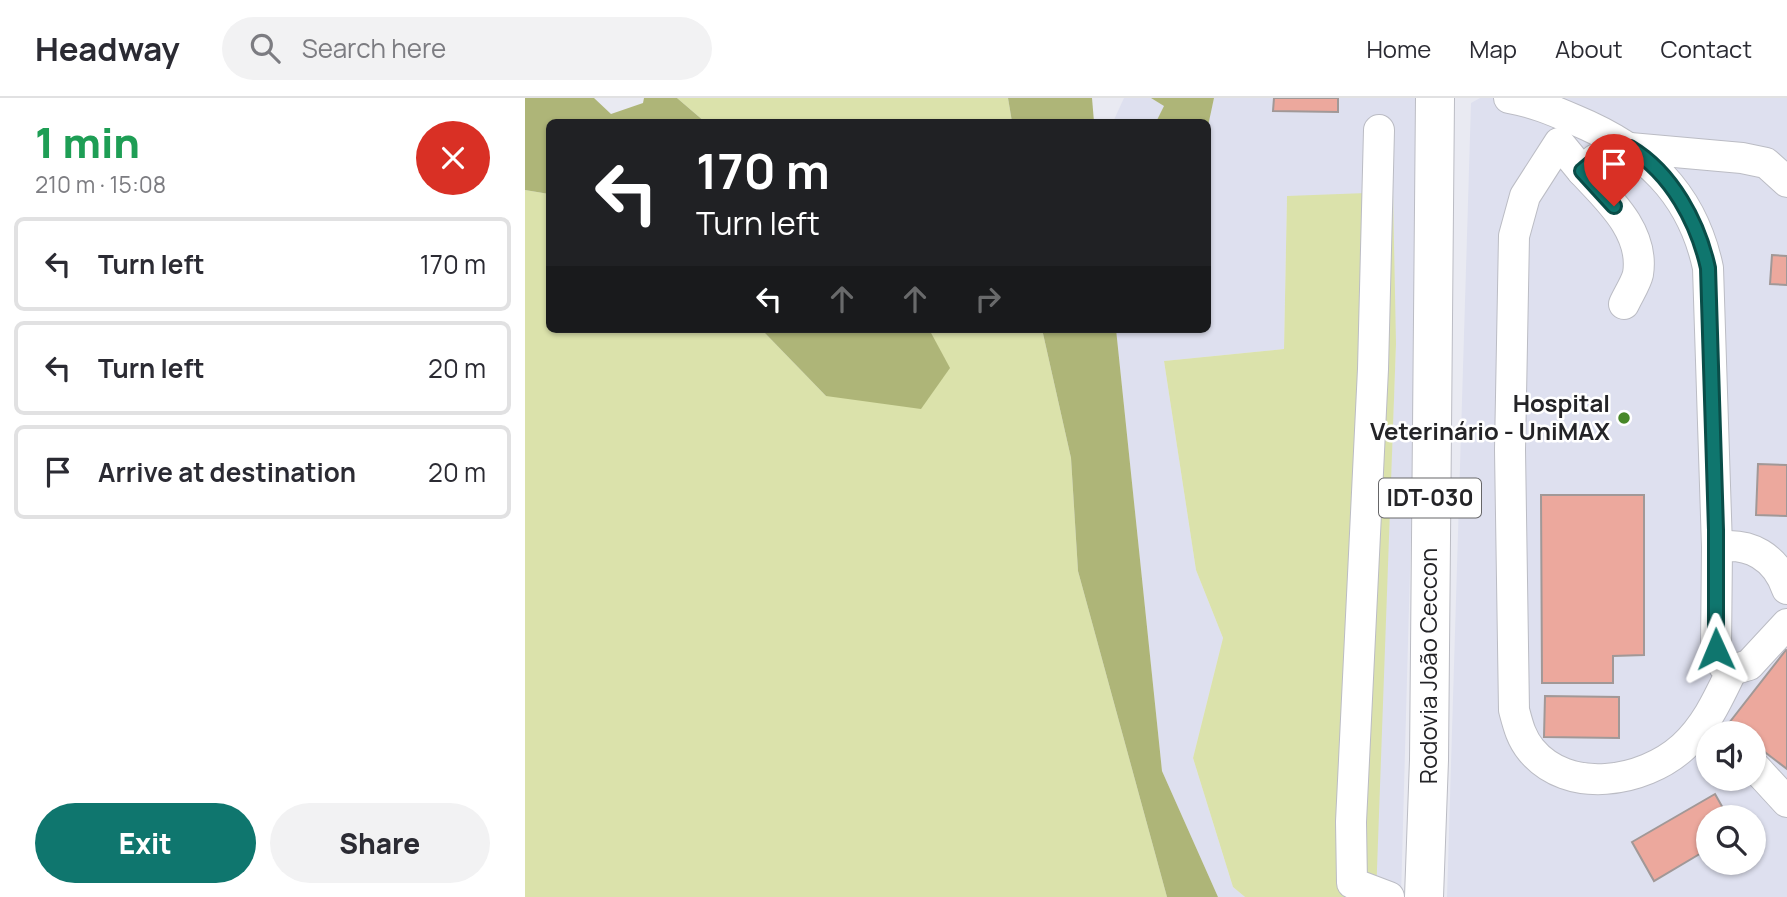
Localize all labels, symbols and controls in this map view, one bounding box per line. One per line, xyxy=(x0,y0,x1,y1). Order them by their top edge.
search box xyxy=(222,17,712,80)
text: Headway xyxy=(35,26,180,71)
icon: search xyxy=(246,29,284,67)
text: Search here xyxy=(302,30,446,66)
text: Home xyxy=(1366,32,1431,65)
text: Map xyxy=(1469,32,1517,65)
text: About xyxy=(1555,32,1623,65)
text: Contact xyxy=(1661,32,1752,65)
text: 1 min xyxy=(35,113,140,171)
button: close xyxy=(416,121,490,195)
pin xyxy=(1584,134,1644,206)
text: 170 m xyxy=(696,137,830,204)
icon: arrive xyxy=(1595,145,1633,183)
icon: left xyxy=(581,147,672,238)
text: 210 m · 15:08 xyxy=(35,168,166,200)
text: Turn left xyxy=(696,201,820,245)
icon: left xyxy=(39,245,77,283)
text: Turn left xyxy=(98,246,205,282)
text: 170 m xyxy=(420,246,486,282)
icon: left xyxy=(750,280,788,318)
icon: ahead xyxy=(823,280,861,318)
icon: ahead xyxy=(896,280,934,318)
icon: right xyxy=(969,280,1007,318)
icon: left xyxy=(39,349,77,387)
text: Turn left xyxy=(98,350,205,386)
text: 20 m xyxy=(428,350,486,386)
place label: Hospital Veterinário - UniMAX xyxy=(1370,386,1610,447)
marker: Hospital Veterinário - UniMAX xyxy=(1616,410,1632,426)
icon: arrive xyxy=(39,453,77,491)
text: Arrive at destination xyxy=(98,454,356,490)
text: 20 m xyxy=(428,454,486,490)
road number: IDT-030 xyxy=(1379,478,1481,518)
street label: Rodovia João Ceccon xyxy=(1411,548,1444,784)
position arrow xyxy=(1679,612,1753,686)
map controls xyxy=(1696,721,1766,875)
button: sound xyxy=(1696,721,1766,791)
button: Exit xyxy=(35,803,256,883)
button: Share xyxy=(270,803,490,883)
button: search xyxy=(1696,805,1766,875)

